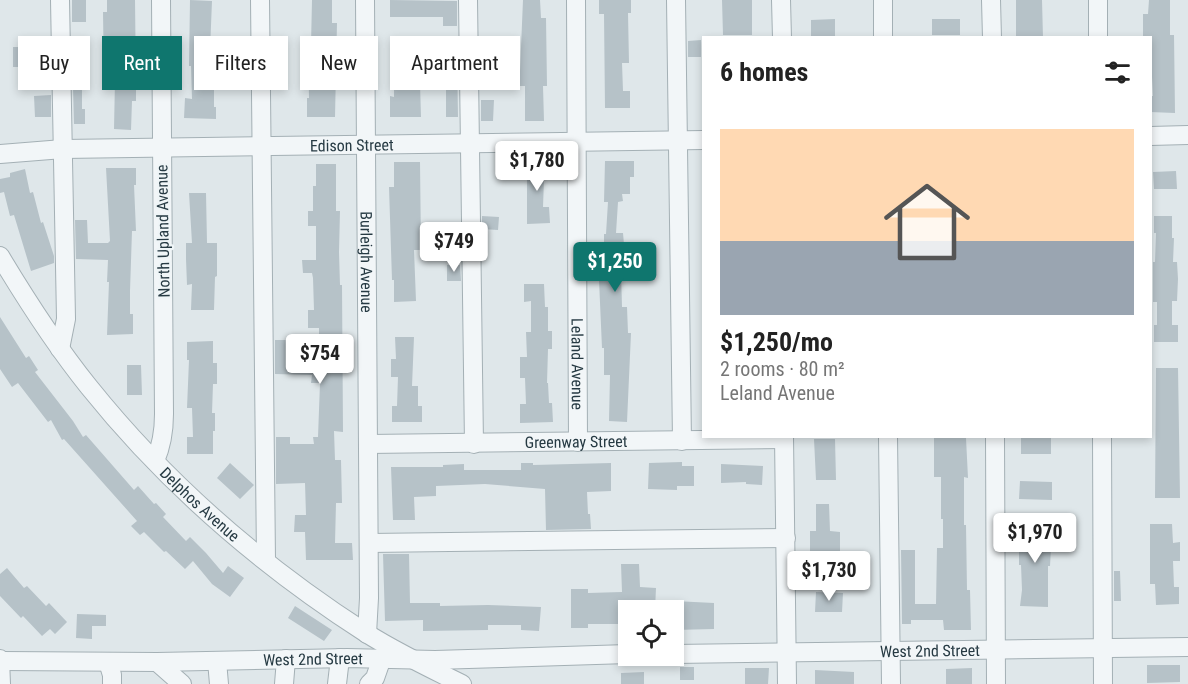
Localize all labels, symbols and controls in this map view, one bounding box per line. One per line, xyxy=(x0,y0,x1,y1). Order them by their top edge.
chip: Buy xyxy=(18,36,90,90)
chip: Rent xyxy=(102,36,182,90)
chip: Filters xyxy=(194,36,288,90)
chip: New xyxy=(300,36,378,90)
chip: Apartment xyxy=(390,36,520,90)
icon: filters xyxy=(1101,56,1134,89)
text: 6 homes xyxy=(720,57,808,87)
street label: Edison Street xyxy=(310,135,394,155)
pin: $1,780 xyxy=(488,141,586,192)
text: $1,780 xyxy=(509,148,565,172)
street label: North Upland Avenue xyxy=(152,164,174,298)
icon: home xyxy=(873,168,981,276)
street label: Burleigh Avenue xyxy=(357,211,377,313)
pin: $749 xyxy=(418,222,490,273)
text: $749 xyxy=(434,229,474,253)
pin: $1,250 xyxy=(566,242,664,293)
text: $1,250 xyxy=(587,249,643,273)
street label: Leland Avenue xyxy=(568,318,587,410)
text: $1,250/mo xyxy=(720,327,833,357)
pin: $754 xyxy=(284,334,356,385)
text: $754 xyxy=(300,341,340,365)
text: 2 rooms · 80 m² xyxy=(720,357,845,381)
text: Leland Avenue xyxy=(720,381,835,405)
street label: Greenway Street xyxy=(525,431,628,452)
street label: Delphos Avenue xyxy=(156,463,243,545)
pin: $1,970 xyxy=(986,513,1084,564)
text: $1,970 xyxy=(1007,520,1063,544)
pin: $1,730 xyxy=(780,551,878,602)
text: $1,730 xyxy=(801,558,857,582)
map controls xyxy=(618,600,684,666)
button: locate xyxy=(618,600,684,666)
street label: West 2nd Street xyxy=(880,640,980,661)
street label: West 2nd Street xyxy=(263,648,363,669)

